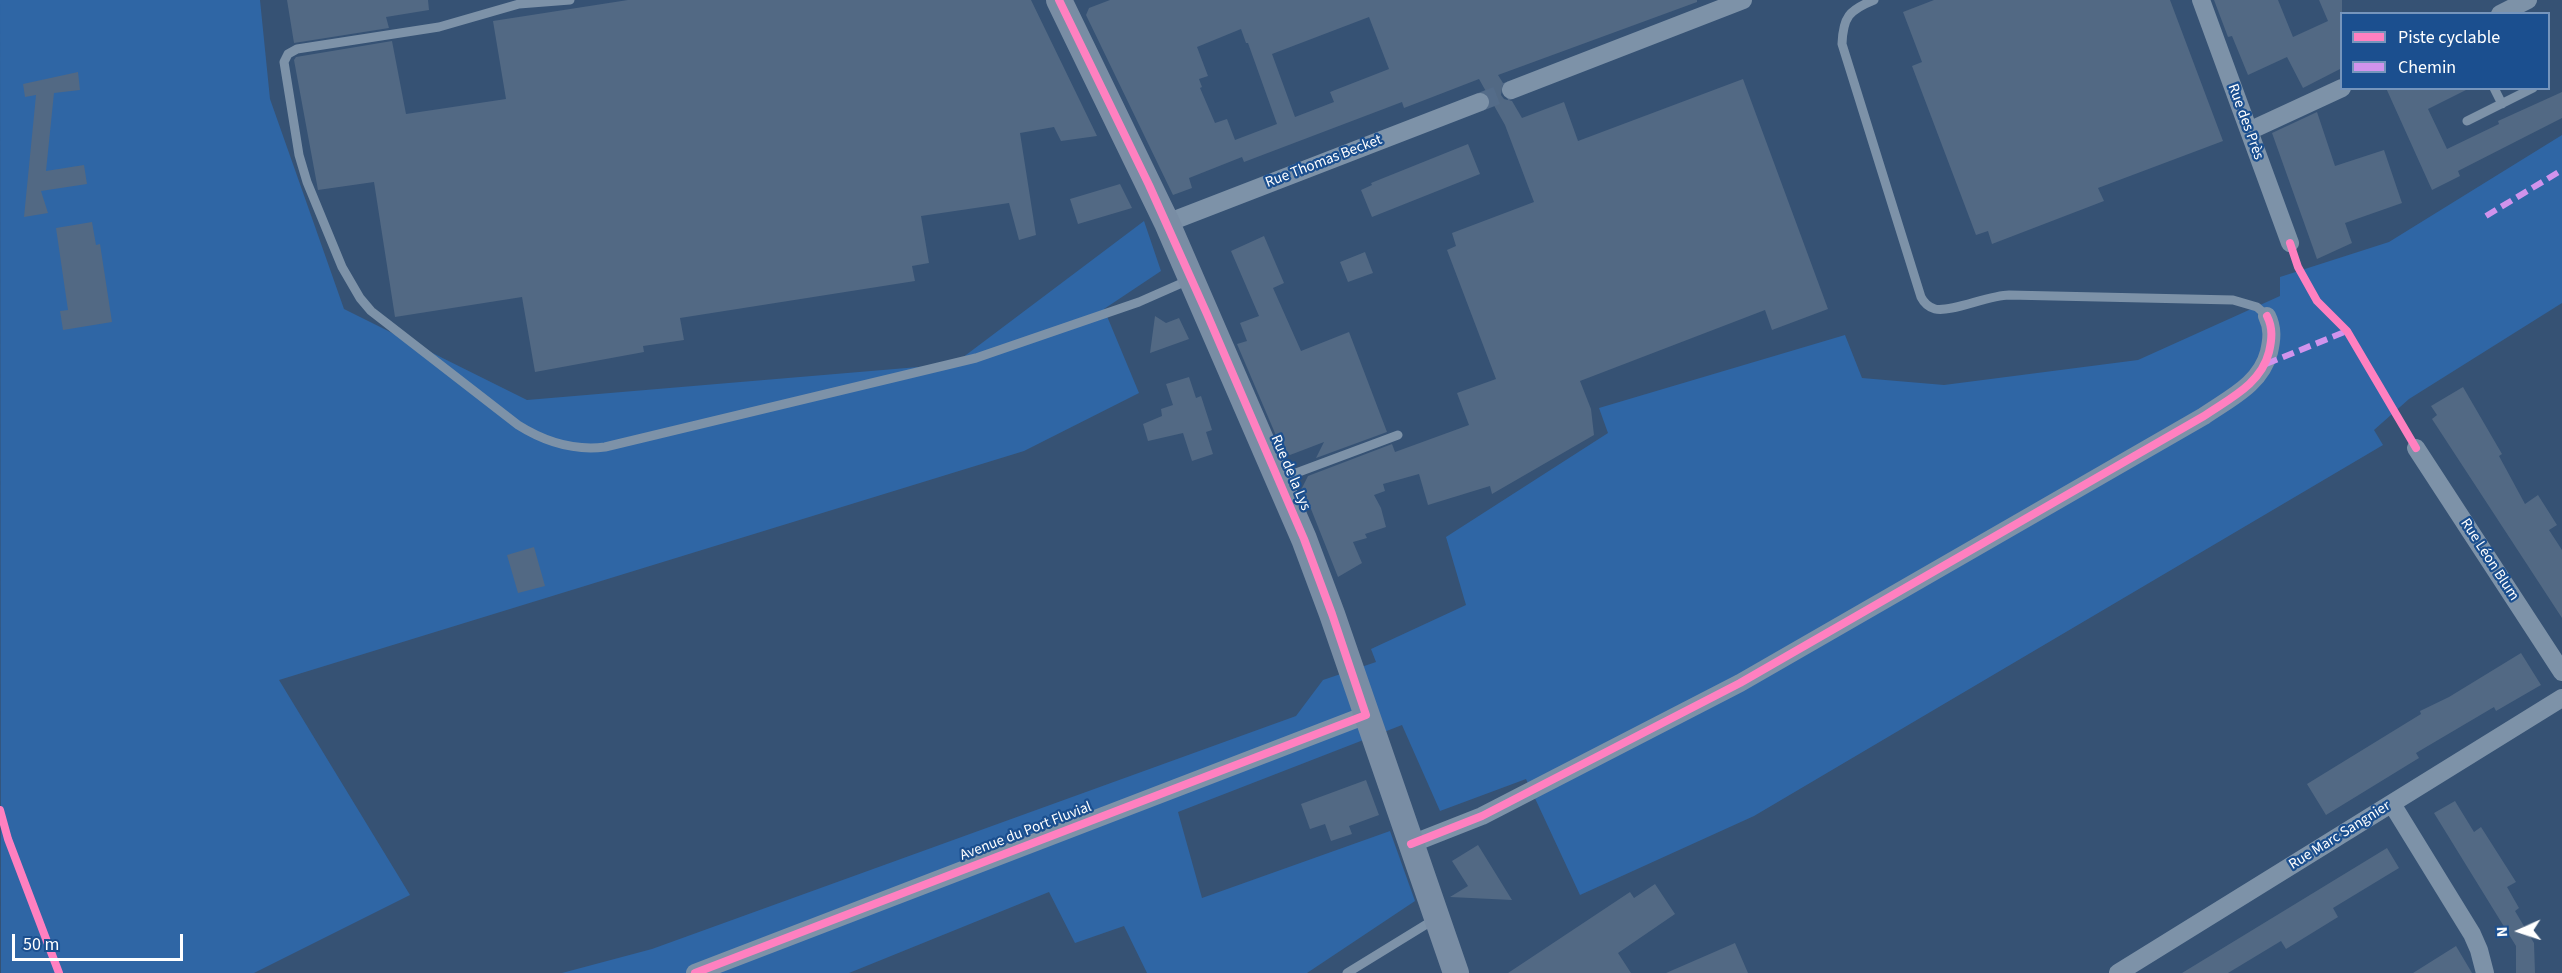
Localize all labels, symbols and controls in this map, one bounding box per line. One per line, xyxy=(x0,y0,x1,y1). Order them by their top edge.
legend xyxy=(2340,12,2550,90)
text: Piste cyclable xyxy=(2398,25,2500,50)
text: Chemin xyxy=(2398,55,2456,80)
street label: Rue des Près xyxy=(2223,82,2267,162)
street label: Rue Thomas Becket xyxy=(1263,131,1385,193)
street label: Rue de la Lys xyxy=(1266,433,1314,513)
street label: Rue Léon Blum xyxy=(2456,516,2522,604)
street label: Rue Marc Sangnier xyxy=(2286,798,2394,874)
street label: Avenue du Port Fluvial xyxy=(958,799,1094,865)
north arrow xyxy=(2490,901,2550,961)
scale bar xyxy=(15,922,186,960)
text: N xyxy=(2491,926,2513,938)
text: 50 m xyxy=(23,932,59,957)

